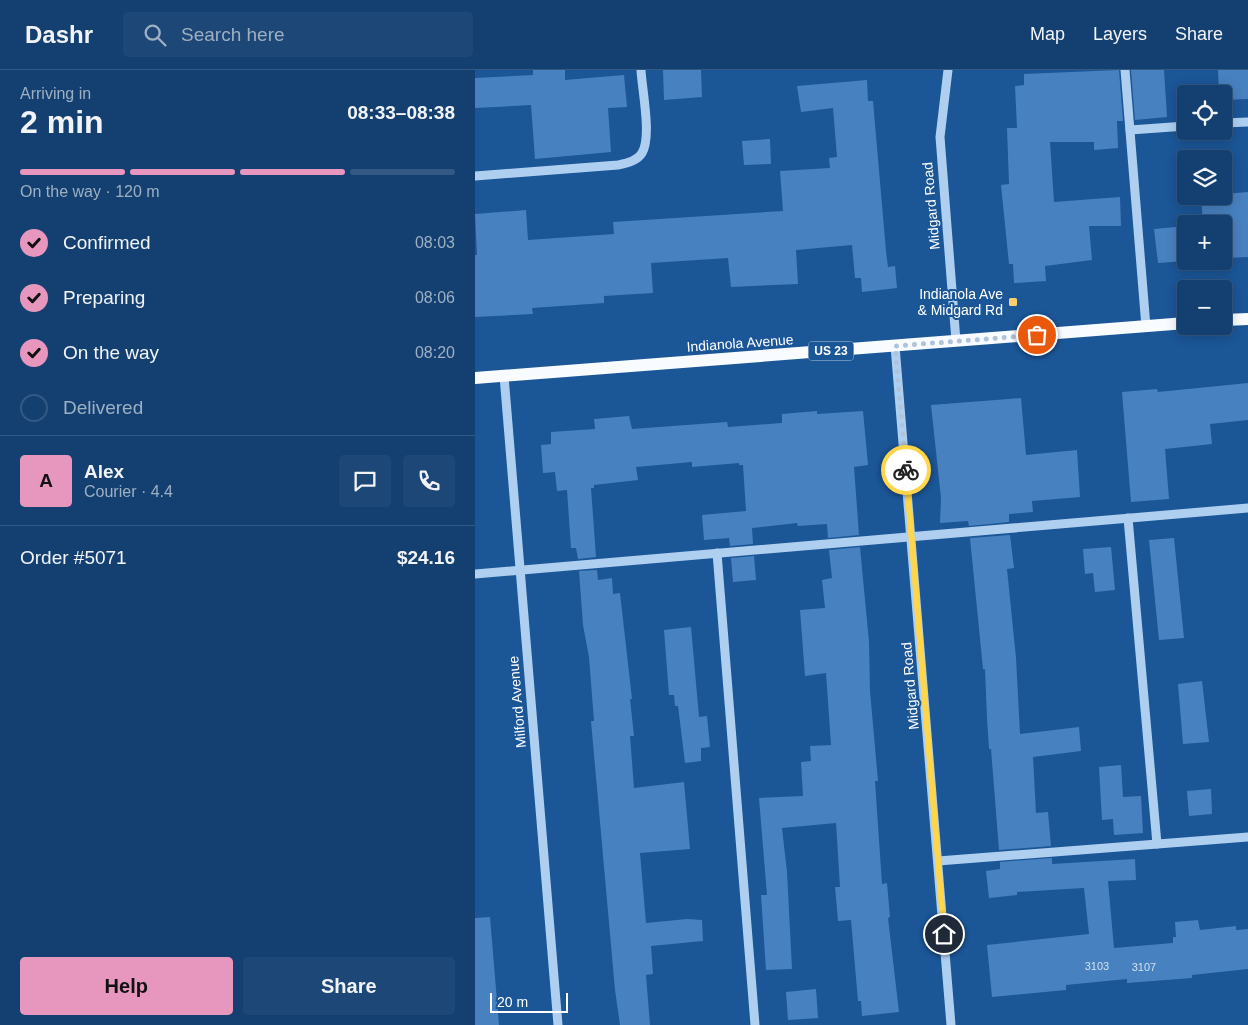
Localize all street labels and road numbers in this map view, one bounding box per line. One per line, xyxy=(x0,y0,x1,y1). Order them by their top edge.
street label: Midgard Road xyxy=(919,162,943,250)
street label: Indianola Avenue xyxy=(686,331,794,355)
road number: US 23 xyxy=(809,342,853,360)
street label: Midgard Road xyxy=(898,642,922,730)
street label: Milford Avenue xyxy=(505,655,529,749)

